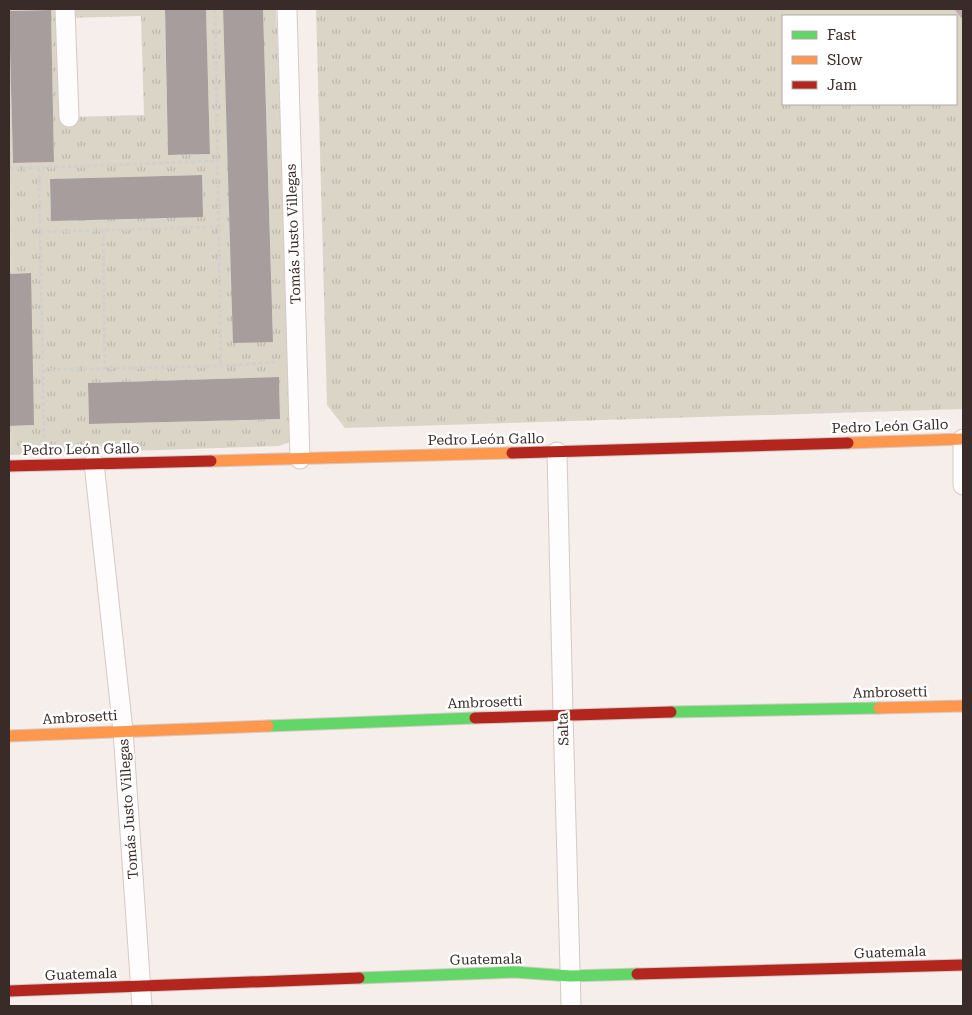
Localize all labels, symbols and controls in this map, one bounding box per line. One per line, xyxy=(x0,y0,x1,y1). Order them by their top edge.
legend xyxy=(782,15,957,105)
text: Fast xyxy=(827,26,857,44)
text: Slow xyxy=(827,51,863,69)
text: Jam xyxy=(827,76,857,94)
street label: Tomás Justo Villegas xyxy=(283,163,303,304)
street label: Pedro León Gallo xyxy=(831,416,949,436)
street label: Pedro León Gallo xyxy=(427,430,545,448)
street label: Pedro León Gallo xyxy=(22,440,140,458)
street label: Ambrosetti xyxy=(852,683,928,701)
street label: Ambrosetti xyxy=(447,693,523,711)
street label: Ambrosetti xyxy=(42,707,118,727)
street label: Salta xyxy=(554,712,572,746)
street label: Tomás Justo Villegas xyxy=(115,738,141,880)
street label: Guatemala xyxy=(854,943,927,961)
street label: Guatemala xyxy=(450,950,523,968)
street label: Guatemala xyxy=(45,965,118,983)

